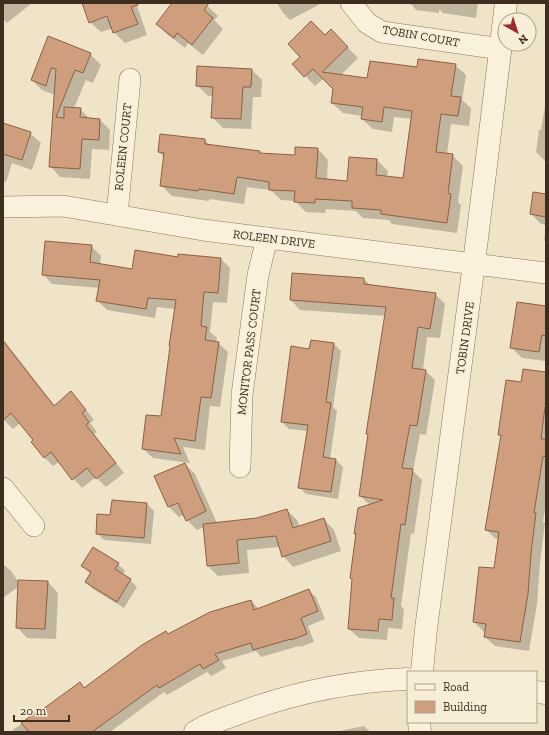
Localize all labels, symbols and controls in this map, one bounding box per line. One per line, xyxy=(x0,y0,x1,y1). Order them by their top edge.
north arrow xyxy=(497,12,537,52)
street label: TOBIN COURT xyxy=(381,22,461,50)
text: N xyxy=(515,32,530,47)
street label: ROLEEN COURT xyxy=(111,102,135,191)
street label: ROLEEN DRIVE xyxy=(232,227,316,251)
street label: MONITOR PASS COURT xyxy=(234,287,264,416)
street label: TOBIN DRIVE xyxy=(453,301,477,375)
legend xyxy=(407,671,537,723)
text: Road xyxy=(443,680,469,694)
scale bar xyxy=(14,697,69,723)
text: Building xyxy=(443,700,487,714)
text: 20 m xyxy=(20,704,47,718)

